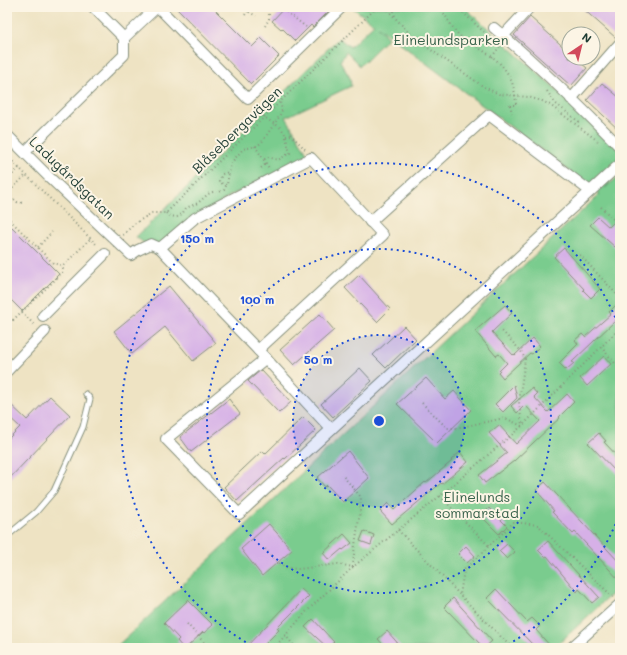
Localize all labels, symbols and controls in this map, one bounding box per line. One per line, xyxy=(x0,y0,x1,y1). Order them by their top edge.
north arrow xyxy=(561,26,601,66)
text: N xyxy=(579,29,595,46)
park label: Elinelundsparken xyxy=(393,30,509,49)
street label: Blåsebergavägen xyxy=(188,82,286,177)
street label: Ladugårdsgatan xyxy=(26,132,119,223)
text: 150 m xyxy=(180,230,214,246)
text: 100 m xyxy=(240,291,274,307)
text: 50 m xyxy=(304,351,332,367)
centre of rings xyxy=(372,414,386,428)
park label: Elinelunds sommarstad xyxy=(435,487,519,522)

